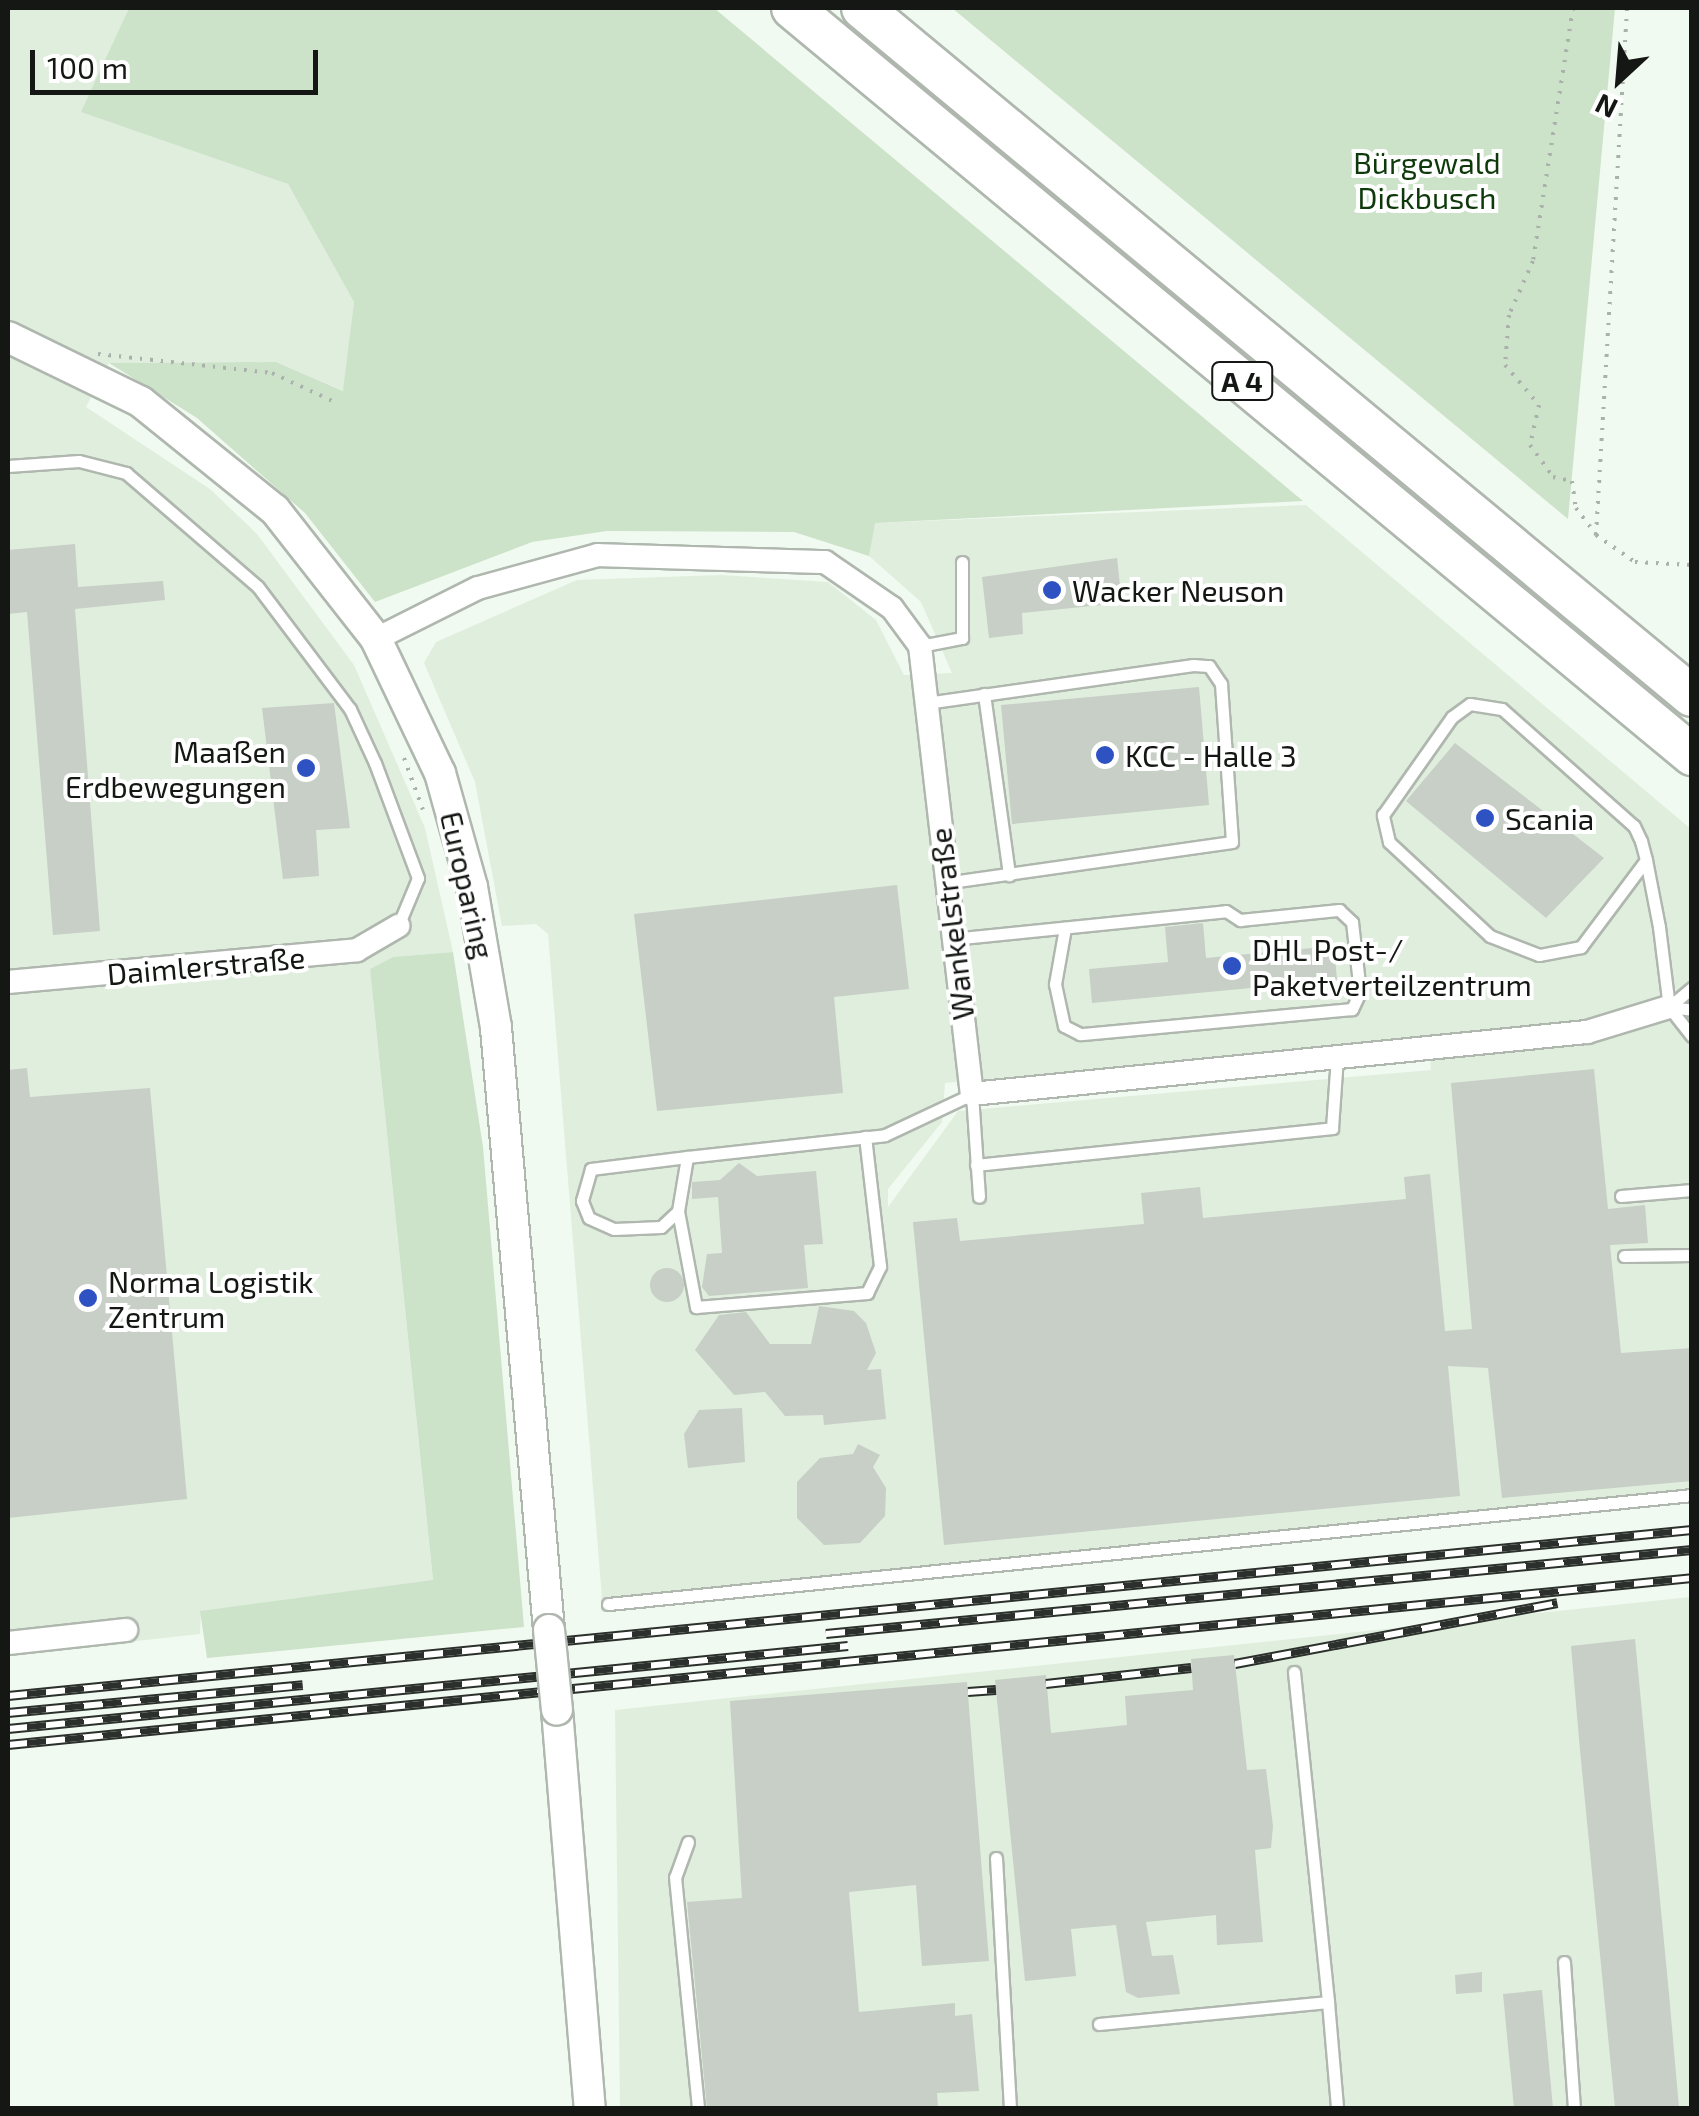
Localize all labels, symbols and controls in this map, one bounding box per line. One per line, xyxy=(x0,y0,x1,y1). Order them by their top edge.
scale bar xyxy=(35,30,322,92)
north arrow xyxy=(1569,30,1669,130)
text: 100 m xyxy=(47,49,128,85)
text: N xyxy=(1589,87,1622,127)
park label: Bürgewald Dickbusch xyxy=(1353,144,1501,214)
road number: A 4 xyxy=(1210,358,1274,404)
place label: Wacker Neuson xyxy=(1072,572,1285,608)
marker: Wacker Neuson xyxy=(1041,579,1063,601)
place label: Maaßen Erdbewegungen xyxy=(65,733,286,804)
place label: KCC - Halle 3 xyxy=(1125,737,1297,773)
marker: KCC - Halle 3 xyxy=(1094,744,1116,766)
marker: Maaßen Erdbewegungen xyxy=(295,757,317,779)
place label: Scania xyxy=(1505,800,1594,836)
marker: Scania xyxy=(1474,807,1496,829)
street label: Europaring xyxy=(434,808,502,962)
street label: Wankelstraße xyxy=(921,826,981,1022)
place label: DHL Post-/ Paketverteilzentrum xyxy=(1252,931,1532,1002)
street label: Daimlerstraße xyxy=(105,938,307,992)
marker: DHL Post-/ Paketverteilzentrum xyxy=(1221,955,1243,977)
place label: Norma Logistik Zentrum xyxy=(108,1263,314,1334)
marker: Norma Logistik Zentrum xyxy=(77,1287,99,1309)

